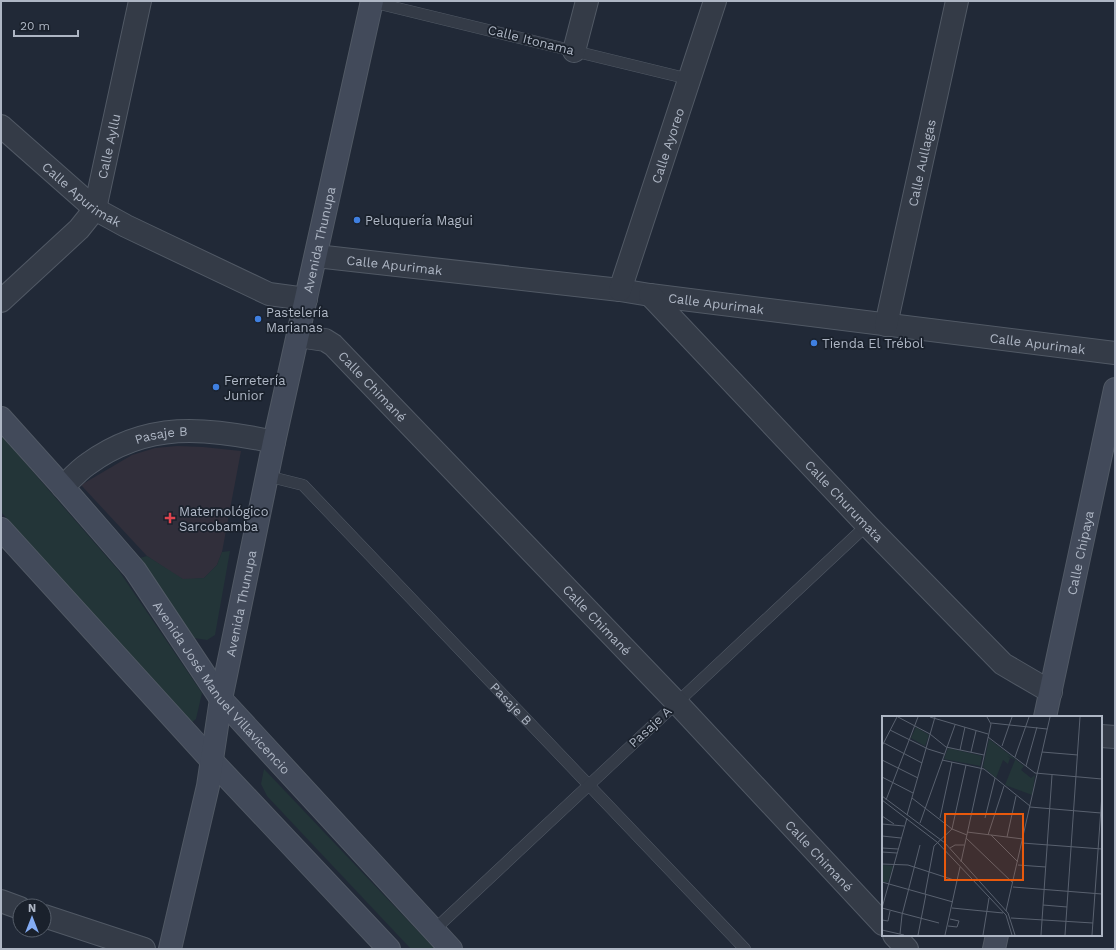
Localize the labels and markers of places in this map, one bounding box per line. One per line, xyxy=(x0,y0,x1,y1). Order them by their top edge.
place label: Peluquería Magui xyxy=(365,213,473,228)
marker: Peluquería Magui xyxy=(352,215,362,225)
place label: Pastelería Marianas xyxy=(266,305,329,335)
marker: Pastelería Marianas xyxy=(253,314,263,324)
place label: Tienda El Trébol xyxy=(822,336,924,351)
marker: Tienda El Trébol xyxy=(809,338,819,348)
place label: Ferretería Junior xyxy=(224,373,286,403)
marker: Ferretería Junior xyxy=(211,382,221,392)
place label: Maternológico Sarcobamba xyxy=(179,504,269,534)
marker: Maternológico Sarcobamba xyxy=(164,512,176,524)

